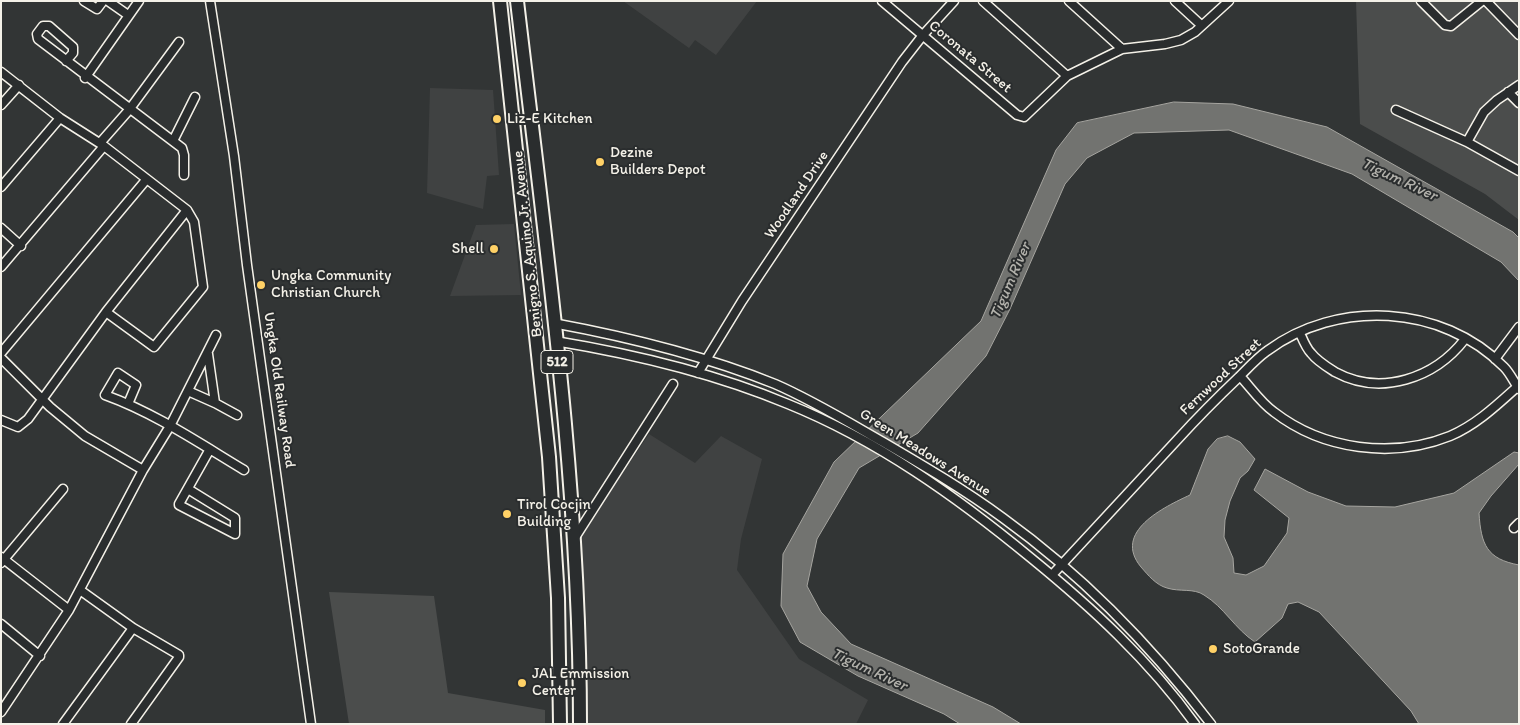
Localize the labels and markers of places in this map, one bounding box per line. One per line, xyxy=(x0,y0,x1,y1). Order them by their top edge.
place label: Liz-E Kitchen xyxy=(507,110,593,128)
marker: Liz-E Kitchen xyxy=(491,113,503,125)
place label: Dezine Builders Depot xyxy=(610,144,706,179)
marker: Dezine Builders Depot xyxy=(594,156,606,168)
place label: Shell xyxy=(452,240,484,258)
marker: Shell xyxy=(488,243,500,255)
place label: Ungka Community Christian Church xyxy=(271,267,391,302)
marker: Ungka Community Christian Church xyxy=(255,279,267,291)
place label: Tirol Cocjin Building xyxy=(517,496,591,531)
marker: Tirol Cocjin Building xyxy=(501,508,513,520)
place label: SotoGrande xyxy=(1223,640,1300,658)
marker: SotoGrande xyxy=(1207,643,1219,655)
place label: JAL Emmission Center xyxy=(532,665,629,700)
marker: JAL Emmission Center xyxy=(516,677,528,689)

